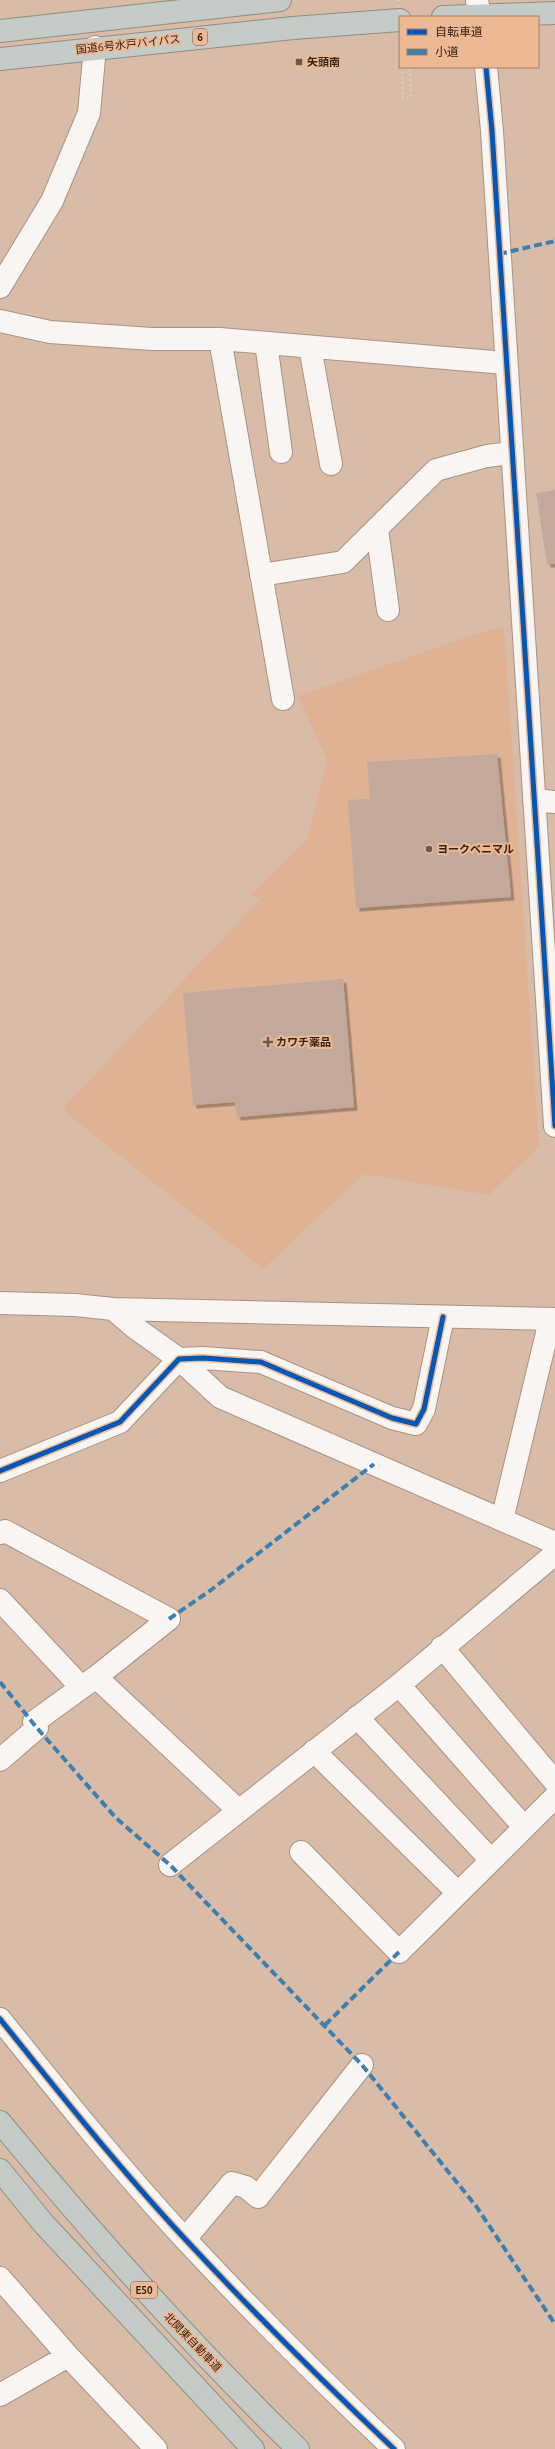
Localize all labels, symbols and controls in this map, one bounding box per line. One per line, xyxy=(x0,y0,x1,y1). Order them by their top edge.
legend xyxy=(399,16,539,68)
text: 自転車道 xyxy=(435,25,483,38)
road number: 6 xyxy=(193,29,207,45)
street label: 国道6号水戸バイパス xyxy=(75,33,181,55)
text: 小道 xyxy=(435,45,459,58)
place label: 矢頭南 xyxy=(307,56,340,68)
marker: 矢頭南 xyxy=(294,57,304,67)
place label: ヨークベニマル xyxy=(437,843,514,855)
marker: ヨークベニマル xyxy=(424,844,434,854)
place label: カワチ薬品 xyxy=(276,1036,331,1048)
marker: カワチ薬品 xyxy=(263,1037,273,1047)
road number: E50 xyxy=(131,2282,157,2298)
street label: 北関東自動車道 xyxy=(162,2310,224,2374)

